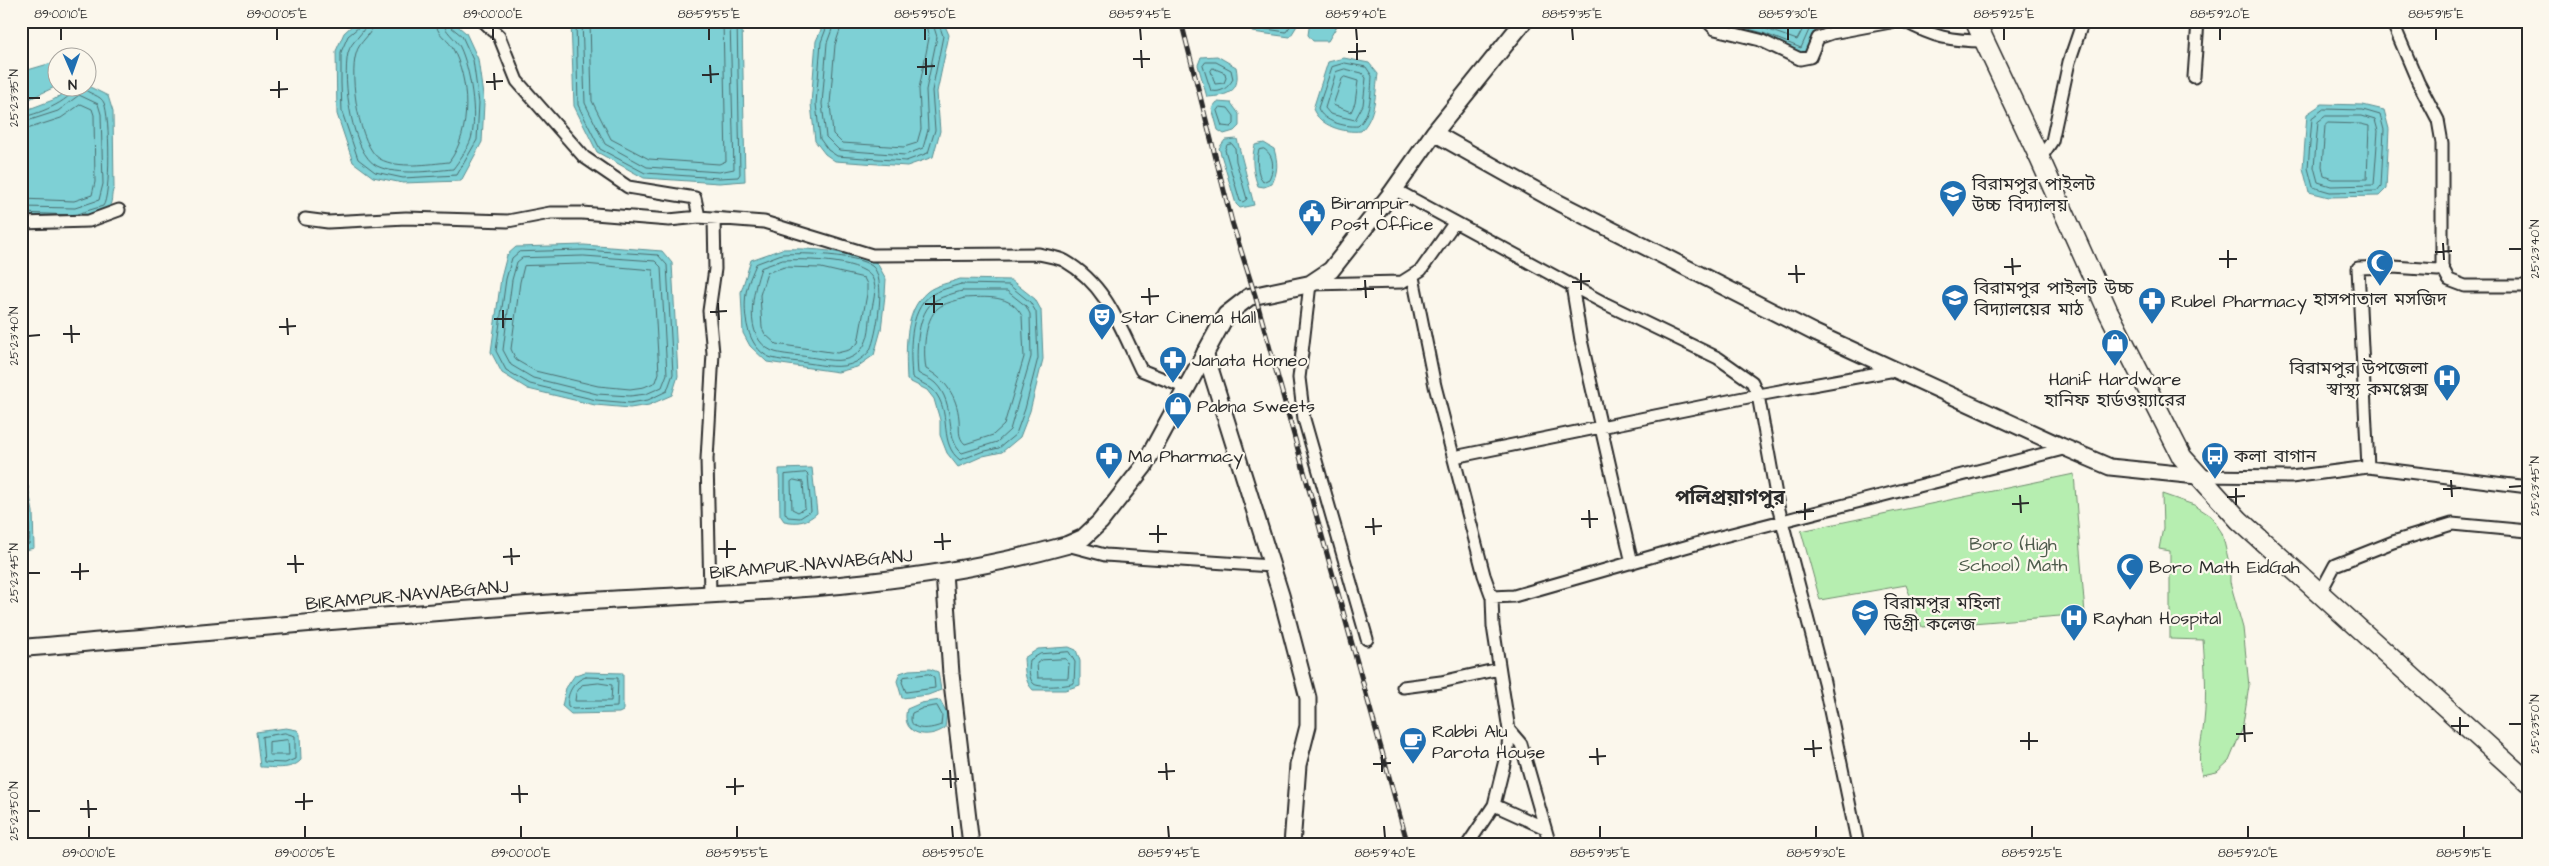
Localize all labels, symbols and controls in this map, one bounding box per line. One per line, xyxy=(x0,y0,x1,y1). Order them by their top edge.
text: 89°00'10"E xyxy=(34,6,88,23)
text: 89°00'05"E xyxy=(247,6,307,23)
text: 89°00'00"E xyxy=(463,6,523,23)
text: 88°59'55"E xyxy=(678,6,740,23)
text: 88°59'50"E xyxy=(894,6,956,23)
text: 88°59'45"E xyxy=(1109,6,1171,23)
text: 88°59'40"E xyxy=(1325,6,1387,23)
text: 88°59'35"E xyxy=(1542,6,1602,23)
text: 88°59'30"E xyxy=(1758,6,1818,23)
text: 88°59'25"E xyxy=(1974,6,2034,23)
text: 88°59'20"E xyxy=(2190,6,2250,23)
text: 88°59'15"E xyxy=(2408,6,2464,23)
north arrow xyxy=(48,48,98,98)
text: 25°23'35"N xyxy=(6,69,23,127)
text: N xyxy=(67,74,77,94)
place label: বিরামপুর পাইলট উচ্চ বিদ্যালয় xyxy=(1971,172,2096,218)
school or university icon: বিরামপুর পাইলট উচ্চ বিদ্যালয় xyxy=(1938,179,1968,218)
place label: Birampur Post Office xyxy=(1331,191,1434,237)
public building icon: Birampur Post Office xyxy=(1297,198,1327,237)
text: 25°23'40"N xyxy=(2527,219,2544,279)
mosque icon: হাসপাতাল মসজিদ xyxy=(2365,248,2395,287)
place label: বিরামপুর পাইলট উচ্চ বিদ্যালয়ের মাঠ xyxy=(1973,276,2134,322)
school or university icon: বিরামপুর পাইলট উচ্চ বিদ্যালয়ের মাঠ xyxy=(1940,283,1970,322)
pharmacy icon: Rubel Pharmacy xyxy=(2137,286,2167,325)
place label: হাসপাতাল মসজিদ xyxy=(2312,287,2448,312)
place label: Rubel Pharmacy xyxy=(2171,289,2307,315)
theatre icon: Star Cinema Hall xyxy=(1087,302,1117,341)
place label: Star Cinema Hall xyxy=(1121,305,1257,330)
text: 25°23'40"N xyxy=(6,306,23,366)
shop icon: Hanif Hardware হানিফ হার্ডওয়্যারের xyxy=(2100,328,2130,367)
pharmacy icon: Janata Homeo xyxy=(1158,345,1188,384)
place label: Janata Homeo xyxy=(1192,348,1307,373)
place label: বিরামপুর উপজেলা স্বাস্থ্য কমপ্লেক্স xyxy=(2288,356,2429,402)
hospital icon: বিরামপুর উপজেলা স্বাস্থ্য কমপ্লেক্স xyxy=(2432,363,2462,402)
place label: Hanif Hardware হানিফ হার্ডওয়্যারের xyxy=(2043,367,2186,413)
shop icon: Pabna Sweets xyxy=(1163,391,1193,430)
place label: Pabna Sweets xyxy=(1197,394,1315,419)
pharmacy icon: Ma Pharmacy xyxy=(1094,441,1124,480)
bus stop icon: কলা বাগান xyxy=(2200,441,2230,480)
place label: Ma Pharmacy xyxy=(1128,444,1243,470)
place label: কলা বাগান xyxy=(2233,444,2318,469)
text: 25°23'45"N xyxy=(2527,456,2544,516)
district label: পলিপ্রয়াগপুর xyxy=(1675,484,1786,512)
park label: Boro (High School) Math xyxy=(1959,532,2067,578)
text: 25°23'45"N xyxy=(6,543,23,603)
street label: BIRAMPUR-NAWABGANJ xyxy=(709,543,914,586)
mosque icon: Boro Math EidGah xyxy=(2115,552,2145,591)
place label: Boro Math EidGah xyxy=(2149,555,2300,580)
street label: BIRAMPUR-NAWABGANJ xyxy=(305,574,510,617)
place label: বিরামপুর মহিলা ডিগ্রী কলেজ xyxy=(1883,591,2000,637)
school or university icon: বিরামপুর মহিলা ডিগ্রী কলেজ xyxy=(1850,598,1880,637)
hospital icon: Rayhan Hospital xyxy=(2059,603,2089,642)
place label: Rayhan Hospital xyxy=(2093,606,2221,632)
text: 25°23'50"N xyxy=(2527,694,2544,754)
place label: Rabbi Alu Parota House xyxy=(1432,719,1546,765)
cafe icon: Rabbi Alu Parota House xyxy=(1398,726,1428,765)
text: 25°23'50"N xyxy=(6,781,23,841)
text: 89°00'10"E xyxy=(62,845,116,862)
text: 89°00'05"E xyxy=(275,845,335,862)
text: 89°00'00"E xyxy=(491,845,551,862)
text: 88°59'55"E xyxy=(706,845,768,862)
text: 88°59'50"E xyxy=(922,845,984,862)
text: 88°59'45"E xyxy=(1138,845,1200,862)
text: 88°59'40"E xyxy=(1354,845,1416,862)
text: 88°59'35"E xyxy=(1570,845,1630,862)
text: 88°59'30"E xyxy=(1786,845,1846,862)
text: 88°59'25"E xyxy=(2002,845,2062,862)
text: 88°59'20"E xyxy=(2218,845,2278,862)
text: 88°59'15"E xyxy=(2436,845,2492,862)

